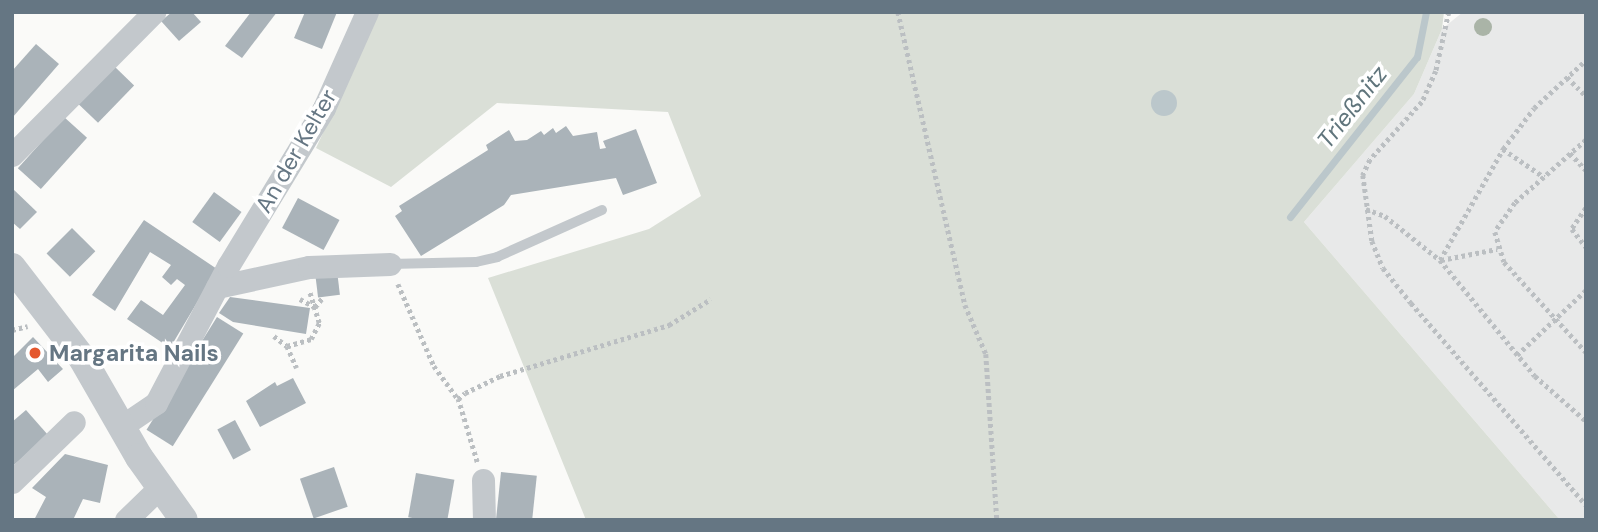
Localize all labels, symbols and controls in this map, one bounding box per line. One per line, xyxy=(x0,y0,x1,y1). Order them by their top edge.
water label: Trießnitz xyxy=(1311,60,1393,154)
street label: An der Kelter xyxy=(250,84,342,218)
place label: Margarita Nails xyxy=(49,339,219,367)
marker: Margarita Nails xyxy=(27,345,43,361)

